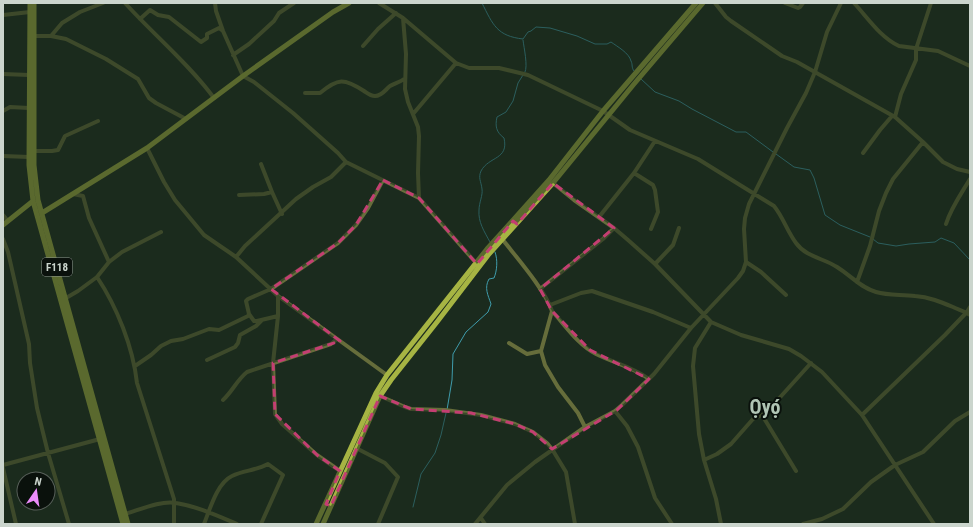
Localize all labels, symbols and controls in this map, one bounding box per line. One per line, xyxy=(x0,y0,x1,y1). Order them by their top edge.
road number: F118 xyxy=(42,258,72,276)
district label: Ọ̀yọ́ xyxy=(750,395,780,419)
north arrow xyxy=(16,471,56,511)
text: N xyxy=(33,475,43,489)

